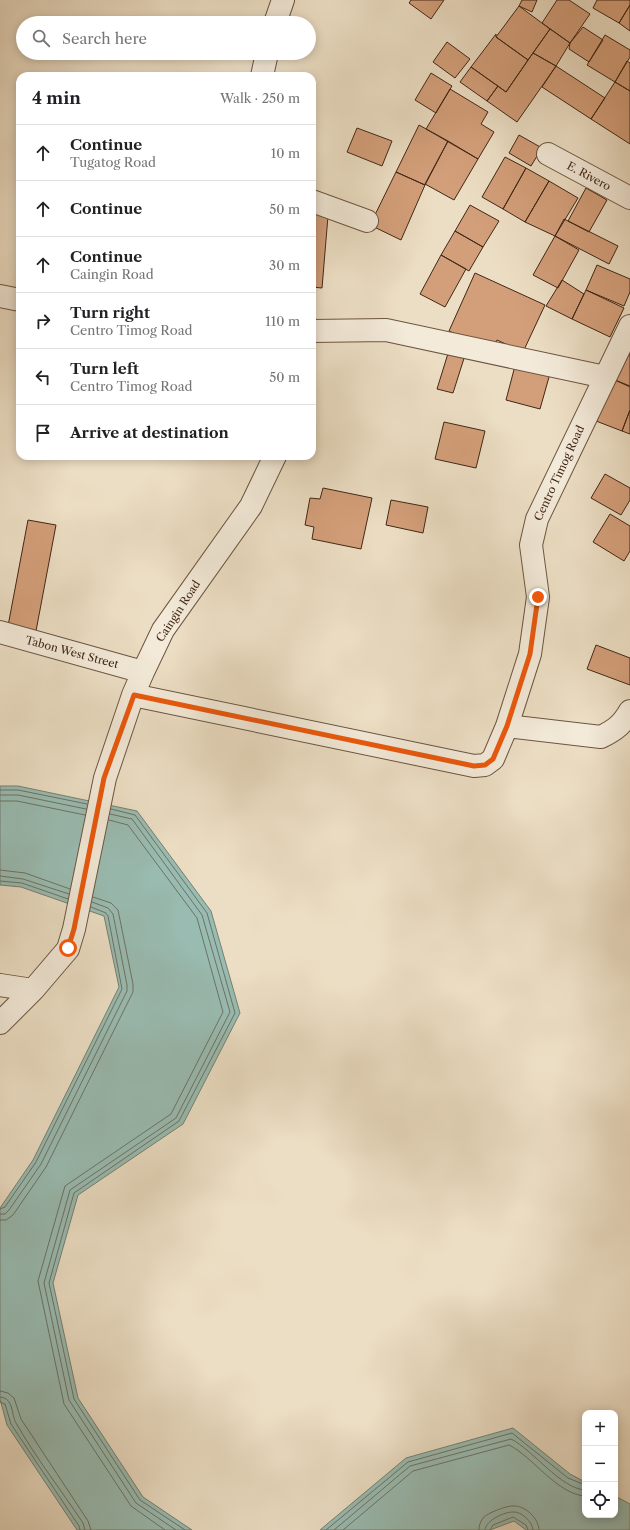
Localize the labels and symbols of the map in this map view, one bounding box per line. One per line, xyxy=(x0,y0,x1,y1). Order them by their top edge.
street label: E. Rivero xyxy=(565,159,614,193)
street label: Centro Timog Road xyxy=(531,423,587,523)
street label: Caingin Road xyxy=(153,577,203,644)
route end xyxy=(529,588,547,606)
street label: Tabon West Street xyxy=(24,633,120,671)
route start xyxy=(59,939,77,957)

